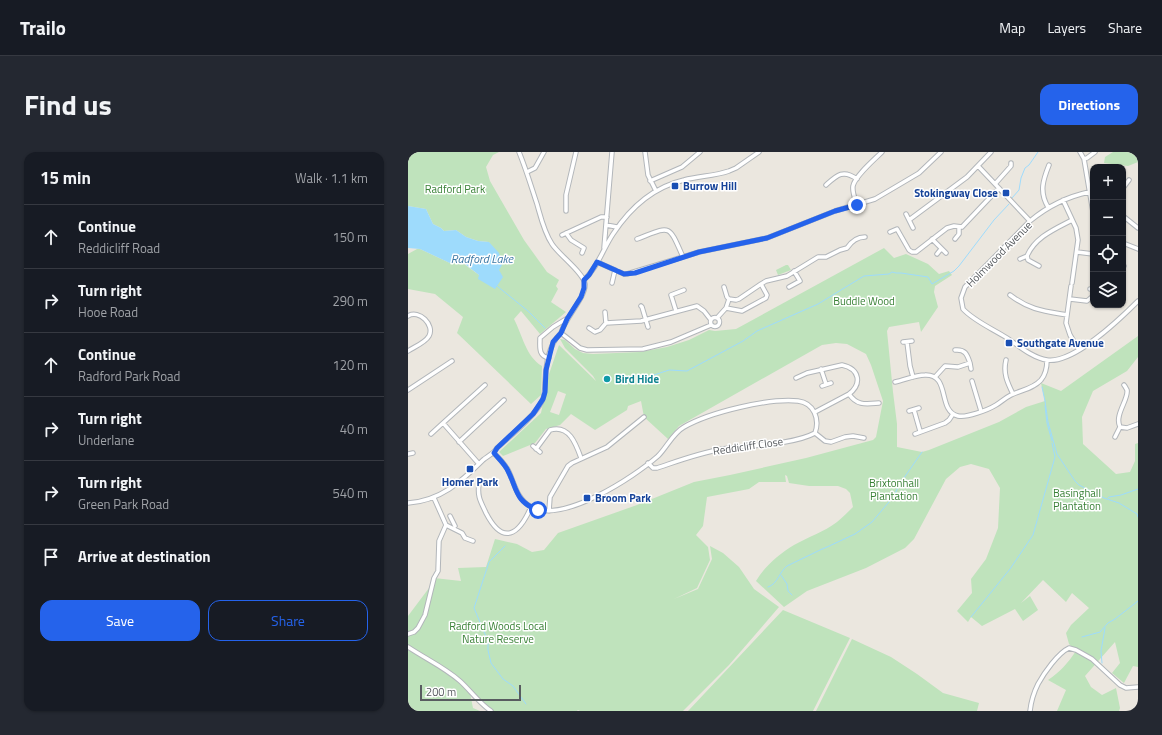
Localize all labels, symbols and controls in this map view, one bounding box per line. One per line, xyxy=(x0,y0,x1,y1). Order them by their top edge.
text: Trailo xyxy=(20,13,66,42)
text: Map xyxy=(999,17,1025,38)
text: Layers xyxy=(1047,17,1086,38)
text: Share xyxy=(1108,17,1142,38)
text: Find us xyxy=(24,83,112,126)
button: Directions xyxy=(1040,84,1138,125)
map controls xyxy=(1090,164,1126,308)
button: + xyxy=(1090,164,1126,200)
text: 15 min xyxy=(40,165,91,191)
text: Walk · 1.1 km xyxy=(295,168,368,188)
place label: Burrow Hill xyxy=(683,178,737,194)
park label: Radford Park xyxy=(425,181,486,197)
marker: Burrow Hill xyxy=(670,181,680,191)
place label: Stokingway Close xyxy=(914,185,998,201)
marker: Stokingway Close xyxy=(1001,188,1011,198)
route end xyxy=(848,196,866,214)
button: − xyxy=(1090,200,1126,236)
text: Continue xyxy=(78,215,136,238)
street label: Holmwood Avenue xyxy=(962,217,1036,291)
icon: ahead xyxy=(40,226,62,248)
text: 150 m xyxy=(332,227,368,247)
button: locate xyxy=(1090,236,1126,272)
text: Reddicliff Road xyxy=(78,238,160,258)
water label: Radford Lake xyxy=(451,249,515,268)
button: layers xyxy=(1090,272,1126,308)
text: Turn right xyxy=(78,279,142,302)
icon: right xyxy=(40,290,62,312)
text: 290 m xyxy=(332,291,368,311)
park label: Buddle Wood xyxy=(833,293,895,309)
text: Hooe Road xyxy=(78,302,138,322)
place label: Southgate Avenue xyxy=(1017,335,1104,351)
marker: Southgate Avenue xyxy=(1004,338,1014,348)
text: Continue xyxy=(78,343,136,366)
icon: ahead xyxy=(40,354,62,376)
text: 120 m xyxy=(332,355,368,375)
text: Radford Park Road xyxy=(78,366,180,386)
place label: Bird Hide xyxy=(615,371,659,387)
marker: Bird Hide xyxy=(602,374,612,384)
text: Turn right xyxy=(78,407,142,430)
icon: right xyxy=(40,418,62,440)
text: 40 m xyxy=(340,419,368,439)
text: Underlane xyxy=(78,430,134,450)
street label: Reddicliff Close xyxy=(712,433,785,459)
marker: Homer Park xyxy=(465,464,475,474)
text: Turn right xyxy=(78,471,142,494)
place label: Homer Park xyxy=(442,474,499,490)
park label: Brixtonhall Plantation xyxy=(869,475,919,504)
icon: right xyxy=(40,482,62,504)
text: 540 m xyxy=(332,483,368,503)
park label: Basinghall Plantation xyxy=(1053,485,1101,514)
place label: Broom Park xyxy=(595,490,651,506)
marker: Broom Park xyxy=(582,493,592,503)
text: Green Park Road xyxy=(78,494,169,514)
route start xyxy=(529,501,547,519)
text: Arrive at destination xyxy=(78,545,211,568)
icon: arrive xyxy=(40,546,62,568)
button: Save xyxy=(40,600,200,641)
button: Share xyxy=(208,600,368,641)
park label: Radford Woods Local Nature Reserve xyxy=(449,618,547,647)
scale bar xyxy=(420,683,521,702)
text: 200 m xyxy=(426,684,456,700)

